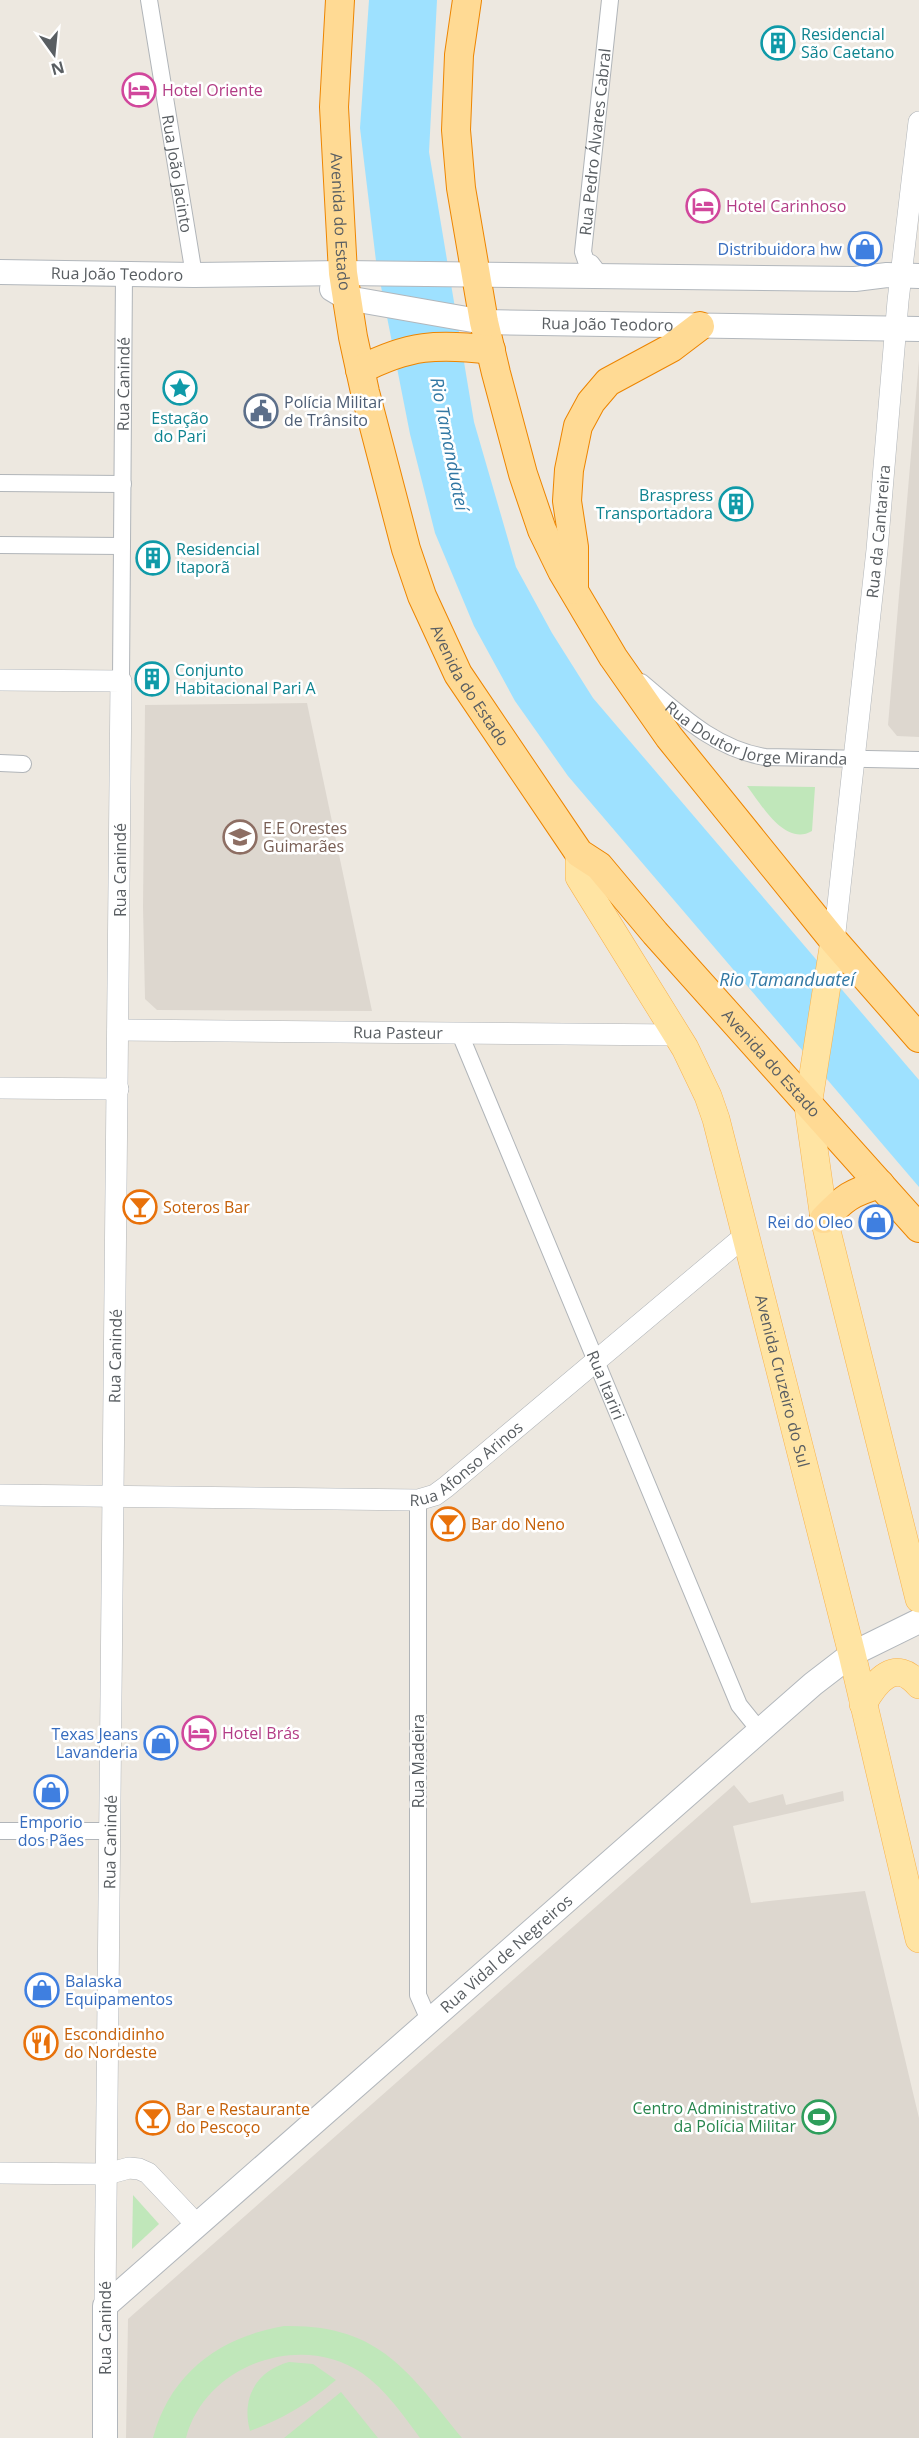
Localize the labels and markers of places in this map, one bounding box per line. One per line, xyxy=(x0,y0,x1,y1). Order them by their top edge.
place label: Residencial São Caetano xyxy=(801,23,894,63)
building icon: Residencial São Caetano xyxy=(760,25,796,61)
hotel icon: Hotel Oriente xyxy=(121,72,157,108)
place label: Hotel Oriente xyxy=(162,79,263,101)
hotel icon: Hotel Carinhoso xyxy=(685,188,721,224)
place label: Hotel Carinhoso xyxy=(726,195,846,217)
shop icon: Distribuidora hw xyxy=(847,231,883,267)
place label: Distribuidora hw xyxy=(718,238,843,260)
place icon: Estação do Pari xyxy=(162,370,198,406)
place label: Polícia Militar de Trânsito xyxy=(284,391,384,431)
public building icon: Polícia Militar de Trânsito xyxy=(243,393,279,429)
place label: Estação do Pari xyxy=(151,407,209,447)
place label: Braspress Transportadora xyxy=(596,484,713,524)
building icon: Braspress Transportadora xyxy=(718,486,754,522)
place label: Residencial Itaporã xyxy=(176,538,260,578)
building icon: Residencial Itaporã xyxy=(135,540,171,576)
place label: Conjunto Habitacional Pari A xyxy=(175,659,317,699)
building icon: Conjunto Habitacional Pari A xyxy=(134,661,170,697)
place label: E.E Orestes Guimarães xyxy=(263,817,347,857)
school or university icon: E.E Orestes Guimarães xyxy=(222,819,258,855)
bar icon: Soteros Bar xyxy=(122,1189,158,1225)
place label: Soteros Bar xyxy=(163,1196,250,1218)
shop icon: Rei do Oleo xyxy=(858,1204,894,1240)
place label: Rei do Oleo xyxy=(767,1211,853,1233)
bar icon: Bar do Neno xyxy=(430,1506,466,1542)
place label: Bar do Neno xyxy=(471,1513,565,1535)
hotel icon: Hotel Brás xyxy=(181,1715,217,1751)
place label: Hotel Brás xyxy=(222,1722,300,1744)
place label: Texas Jeans Lavanderia xyxy=(52,1723,138,1763)
shop icon: Texas Jeans Lavanderia xyxy=(143,1725,179,1761)
shop icon: Emporio dos Pães xyxy=(33,1774,69,1810)
place label: Emporio dos Pães xyxy=(18,1811,84,1851)
place label: Balaska Equipamentos xyxy=(65,1970,173,2010)
shop icon: Balaska Equipamentos xyxy=(24,1972,60,2008)
place label: Escondidinho do Nordeste xyxy=(64,2023,165,2063)
restaurant icon: Escondidinho do Nordeste xyxy=(23,2025,59,2061)
place label: Centro Administrativo da Polícia Militar xyxy=(632,2097,796,2137)
place label: Bar e Restaurante do Pescoço xyxy=(176,2098,310,2138)
sports icon: Centro Administrativo da Polícia Militar xyxy=(801,2099,837,2135)
bar icon: Bar e Restaurante do Pescoço xyxy=(135,2100,171,2136)

